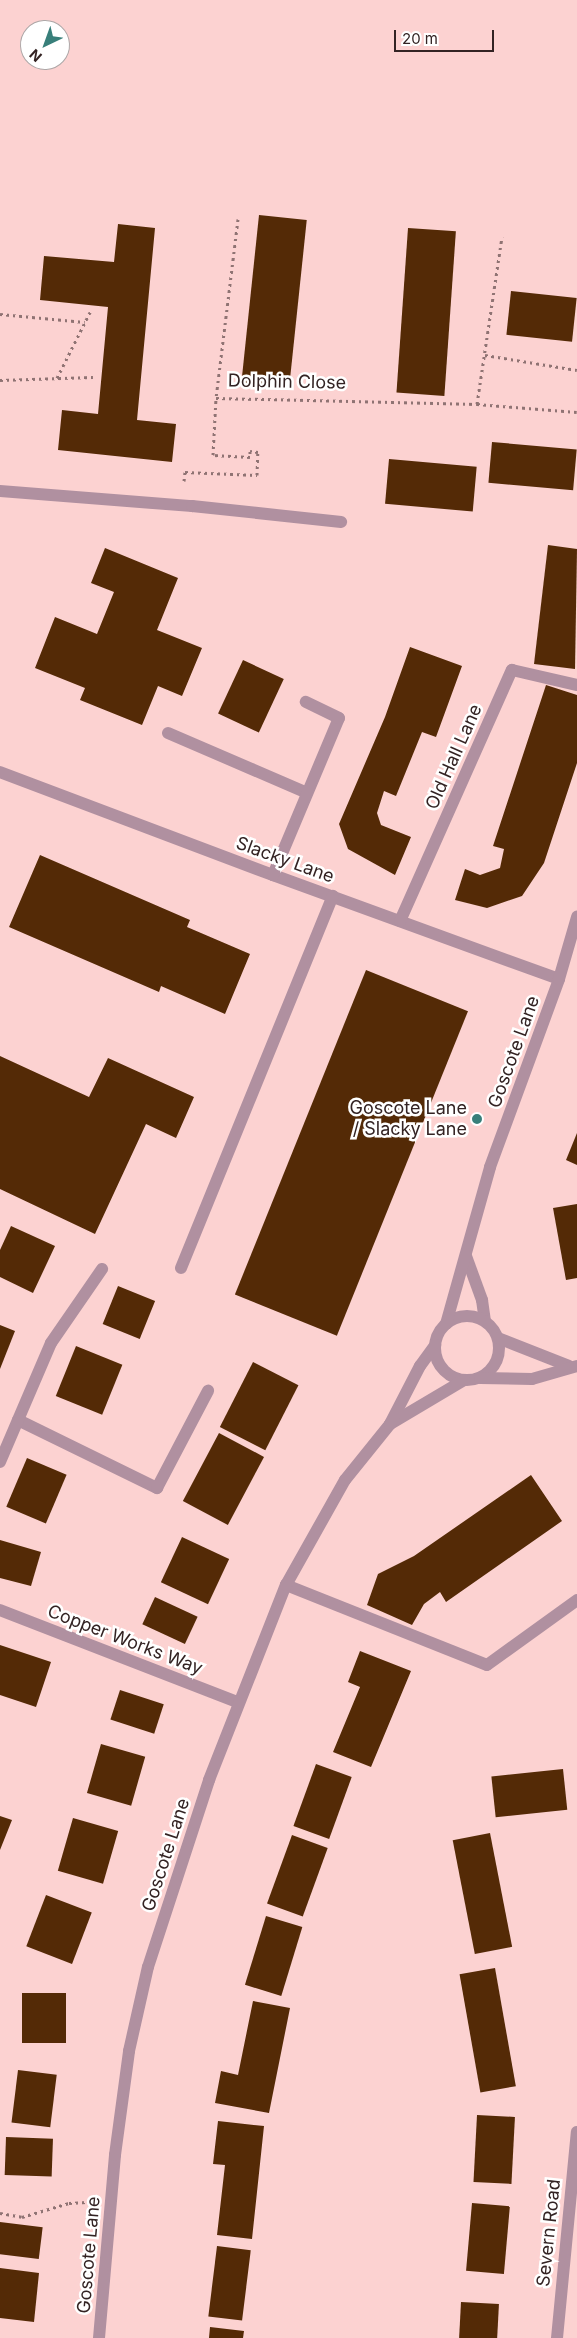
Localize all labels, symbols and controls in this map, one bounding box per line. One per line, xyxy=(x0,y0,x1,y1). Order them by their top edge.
north arrow xyxy=(20,20,70,70)
scale bar xyxy=(397,20,497,52)
text: 20 m xyxy=(402,29,438,48)
text: N xyxy=(26,46,45,66)
street label: Dolphin Close xyxy=(228,370,346,394)
street label: Old Hall Lane xyxy=(421,701,487,813)
street label: Slacky Lane xyxy=(233,832,337,888)
street label: Goscote Lane xyxy=(484,993,544,1111)
place label: Goscote Lane / Slacky Lane xyxy=(350,1098,467,1140)
marker: Goscote Lane / Slacky Lane xyxy=(471,1113,483,1125)
street label: Copper Works Way xyxy=(44,1600,206,1680)
street label: Goscote Lane xyxy=(138,1796,194,1914)
street label: Severn Road xyxy=(533,2178,565,2288)
street label: Goscote Lane xyxy=(73,2196,105,2314)

